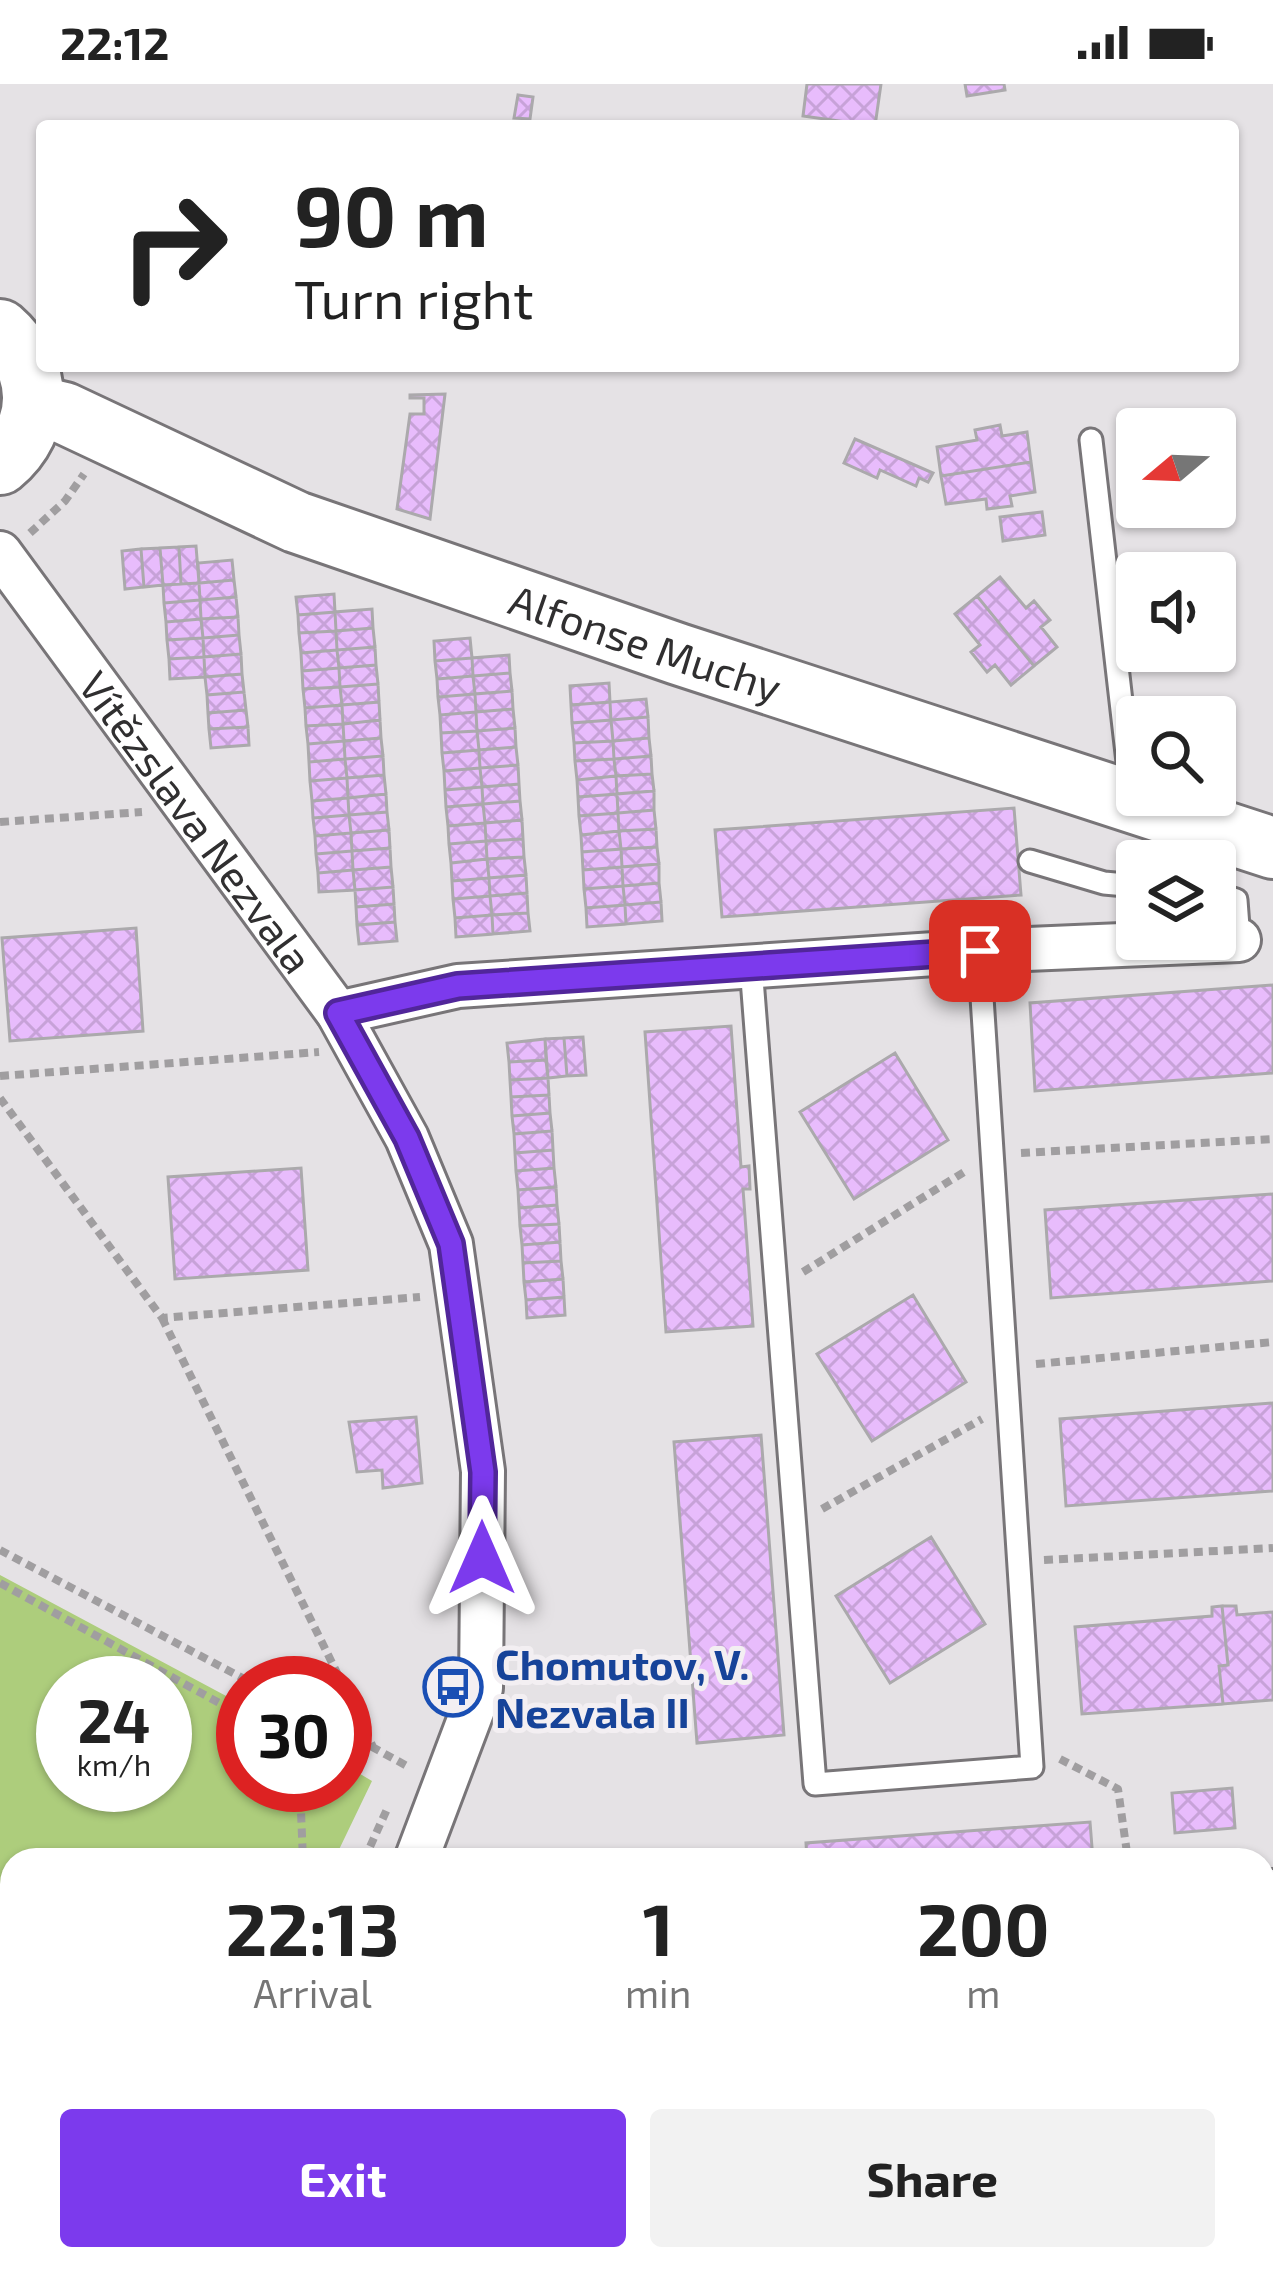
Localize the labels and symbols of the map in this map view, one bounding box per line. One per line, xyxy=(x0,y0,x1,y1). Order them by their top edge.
north arrow xyxy=(1116,408,1236,528)
street label: Alfonse Muchy xyxy=(503,573,788,711)
street label: Vítězslava Nezvala xyxy=(70,661,324,982)
pin xyxy=(929,900,1031,1002)
position arrow xyxy=(419,1495,545,1621)
place label: Chomutov, V. Nezvala II xyxy=(495,1638,750,1736)
speed limit sign: 30 xyxy=(216,1656,372,1812)
bus stop icon: Chomutov, V. Nezvala II xyxy=(422,1656,484,1718)

